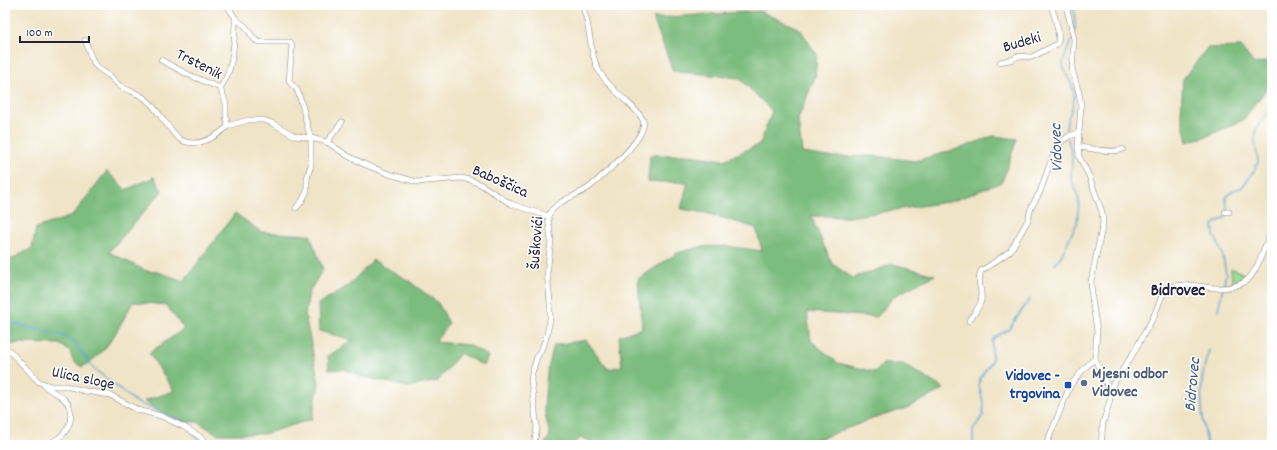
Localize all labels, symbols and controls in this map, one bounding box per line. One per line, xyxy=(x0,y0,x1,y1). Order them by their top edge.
scale bar xyxy=(20,18,89,44)
text: 100 m xyxy=(26,25,53,42)
street label: Budeki xyxy=(1000,27,1044,59)
street label: Trstenik xyxy=(172,44,226,86)
water label: Vidovec xyxy=(1045,122,1071,173)
street label: Baboščica xyxy=(468,159,532,205)
street label: Šuškovići xyxy=(524,216,550,270)
district label: Bidrovec xyxy=(1151,280,1205,304)
water label: Bidrovec xyxy=(1180,356,1208,413)
street label: Ulica sloge xyxy=(49,361,117,397)
place label: Mjesni odbor Vidovec xyxy=(1092,363,1169,404)
place label: Vidovec - trgovina xyxy=(1005,365,1061,406)
marker: Mjesni odbor Vidovec xyxy=(1079,378,1089,388)
marker: Vidovec - trgovina xyxy=(1063,380,1073,390)

